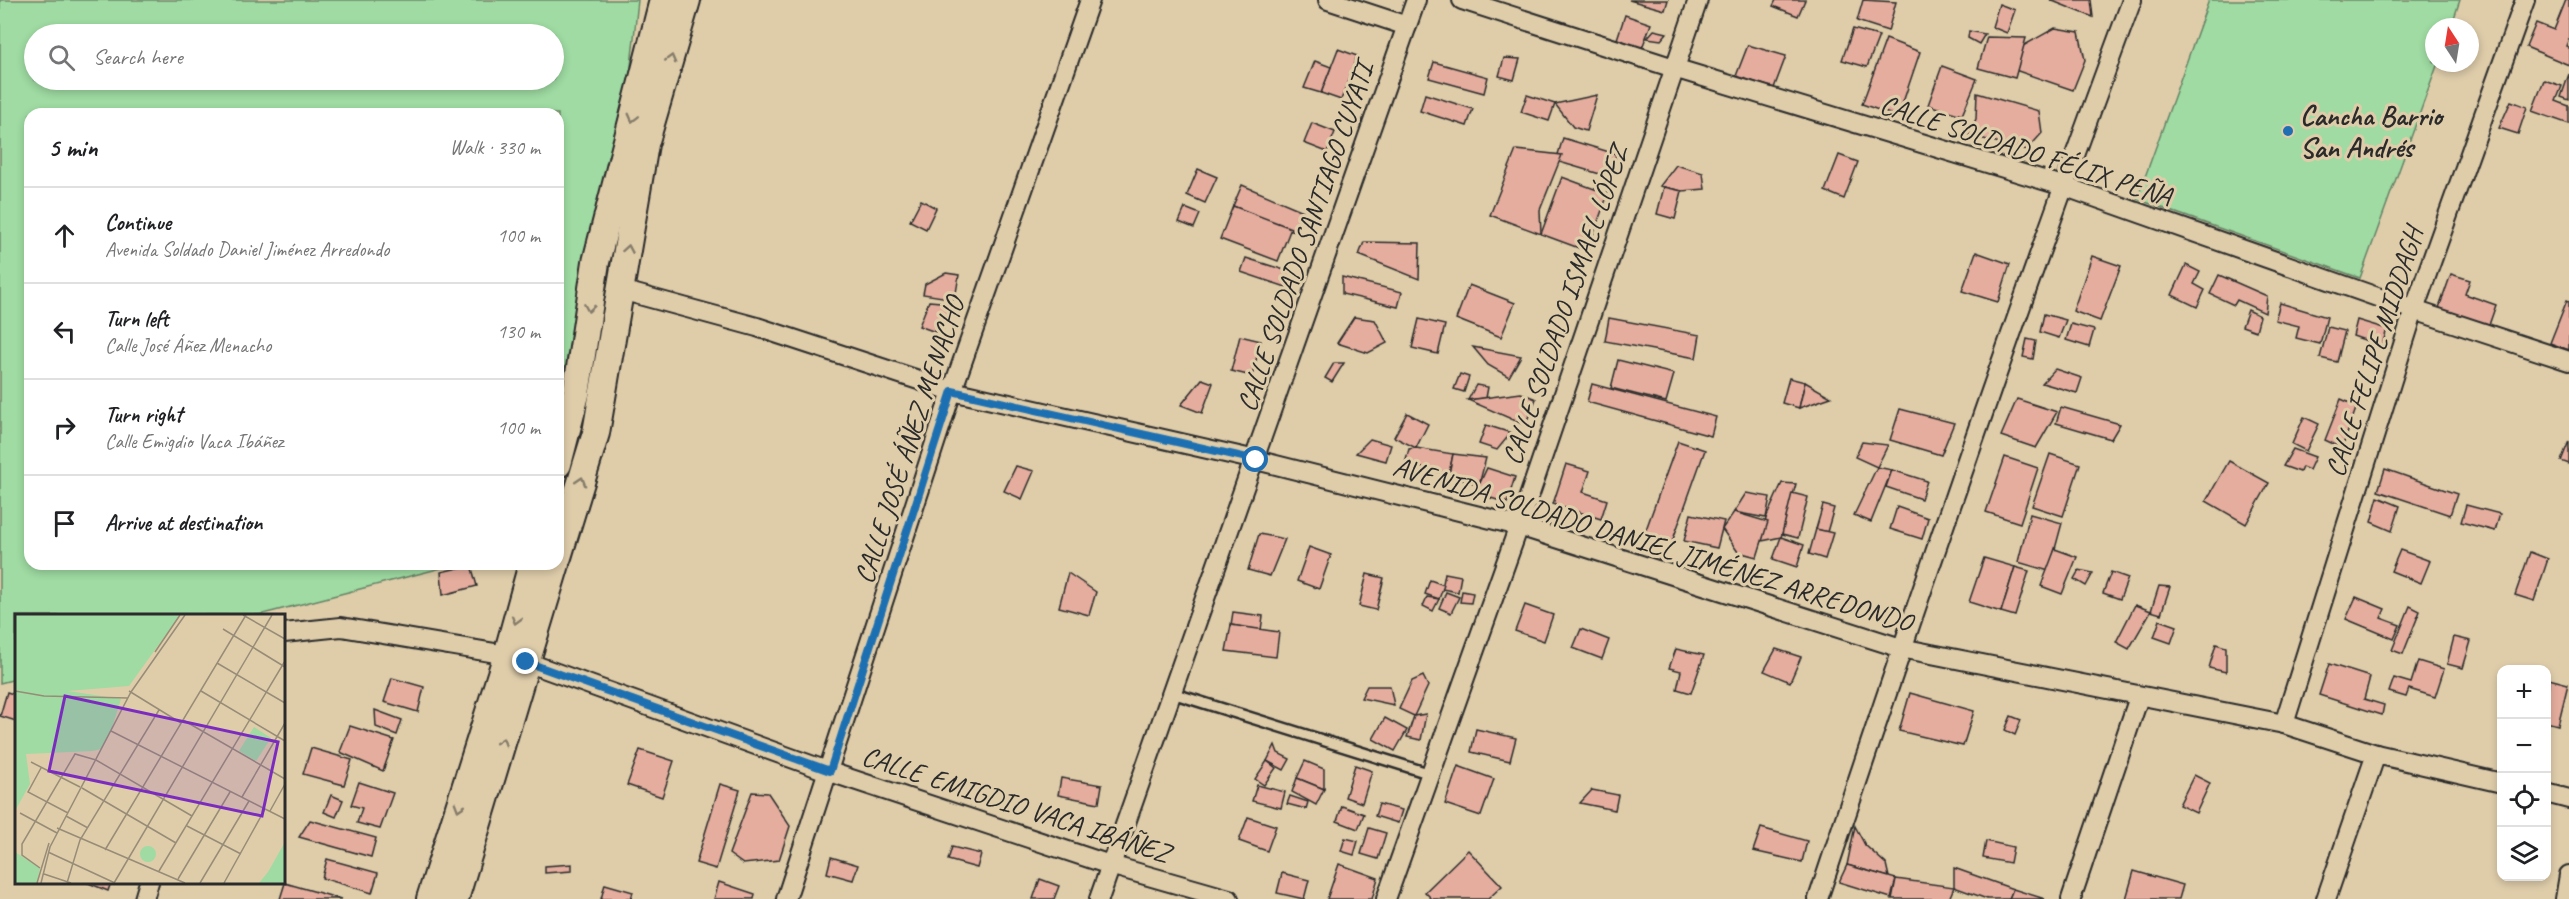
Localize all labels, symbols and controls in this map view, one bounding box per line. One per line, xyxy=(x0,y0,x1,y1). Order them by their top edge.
north arrow xyxy=(2425,18,2479,72)
search box xyxy=(24,24,564,90)
icon: search xyxy=(45,41,78,74)
text: Search here xyxy=(93,43,183,71)
street label: CALLE SOLDADO SANTIAGO CUYATI xyxy=(1229,53,1383,416)
one-way arrow xyxy=(664,54,676,65)
street label: CALLE SOLDADO FÉLIX PEÑA xyxy=(1876,86,2178,214)
place label: Cancha Barrio San Andrés xyxy=(2300,98,2445,165)
one-way arrow xyxy=(627,113,640,123)
marker: Cancha Barrio San Andrés xyxy=(2281,124,2295,138)
text: 5 min xyxy=(48,131,97,164)
text: Walk · 330 m xyxy=(450,135,540,160)
street label: CALLE SOLDADO ISMAEL LÓPEZ xyxy=(1494,137,1637,469)
text: Continue xyxy=(105,209,171,237)
icon: ahead xyxy=(48,219,81,252)
street label: CALLE FELIPE MIDDAGH xyxy=(2317,219,2432,481)
text: 100 m xyxy=(497,223,540,248)
text: Avenida Soldado Daniel Jiménez Arredondo xyxy=(105,237,389,262)
one-way arrow xyxy=(621,244,633,253)
street label: CALLE JOSÉ ÁÑEZ MENACHO xyxy=(846,289,973,588)
one-way arrow xyxy=(583,302,596,312)
text: Turn left xyxy=(105,305,169,333)
icon: left xyxy=(48,315,81,348)
text: 130 m xyxy=(497,319,540,344)
text: Calle José Áñez Menacho xyxy=(105,333,271,358)
text: Turn right xyxy=(105,401,182,429)
icon: right xyxy=(48,411,81,444)
text: 100 m xyxy=(497,415,540,440)
text: Calle Emigdio Vaca Ibáñez xyxy=(105,429,283,454)
route start xyxy=(1242,446,1268,472)
street label: AVENIDA SOLDADO DANIEL JIMÉNEZ ARREDONDO xyxy=(1389,448,1920,641)
one-way arrow xyxy=(574,476,586,487)
icon: arrive xyxy=(48,507,81,540)
text: Arrive at destination xyxy=(105,509,262,537)
inset map xyxy=(15,614,285,884)
one-way arrow xyxy=(511,614,523,625)
route end xyxy=(512,648,538,674)
map controls xyxy=(2497,665,2551,881)
button: + xyxy=(2497,665,2551,719)
button: − xyxy=(2497,719,2551,773)
one-way arrow xyxy=(495,737,507,748)
street label: CALLE EMIGDIO VACA IBÁÑEZ xyxy=(858,738,1178,872)
button: locate xyxy=(2497,773,2551,827)
one-way arrow xyxy=(454,801,466,812)
button: layers xyxy=(2497,827,2551,881)

